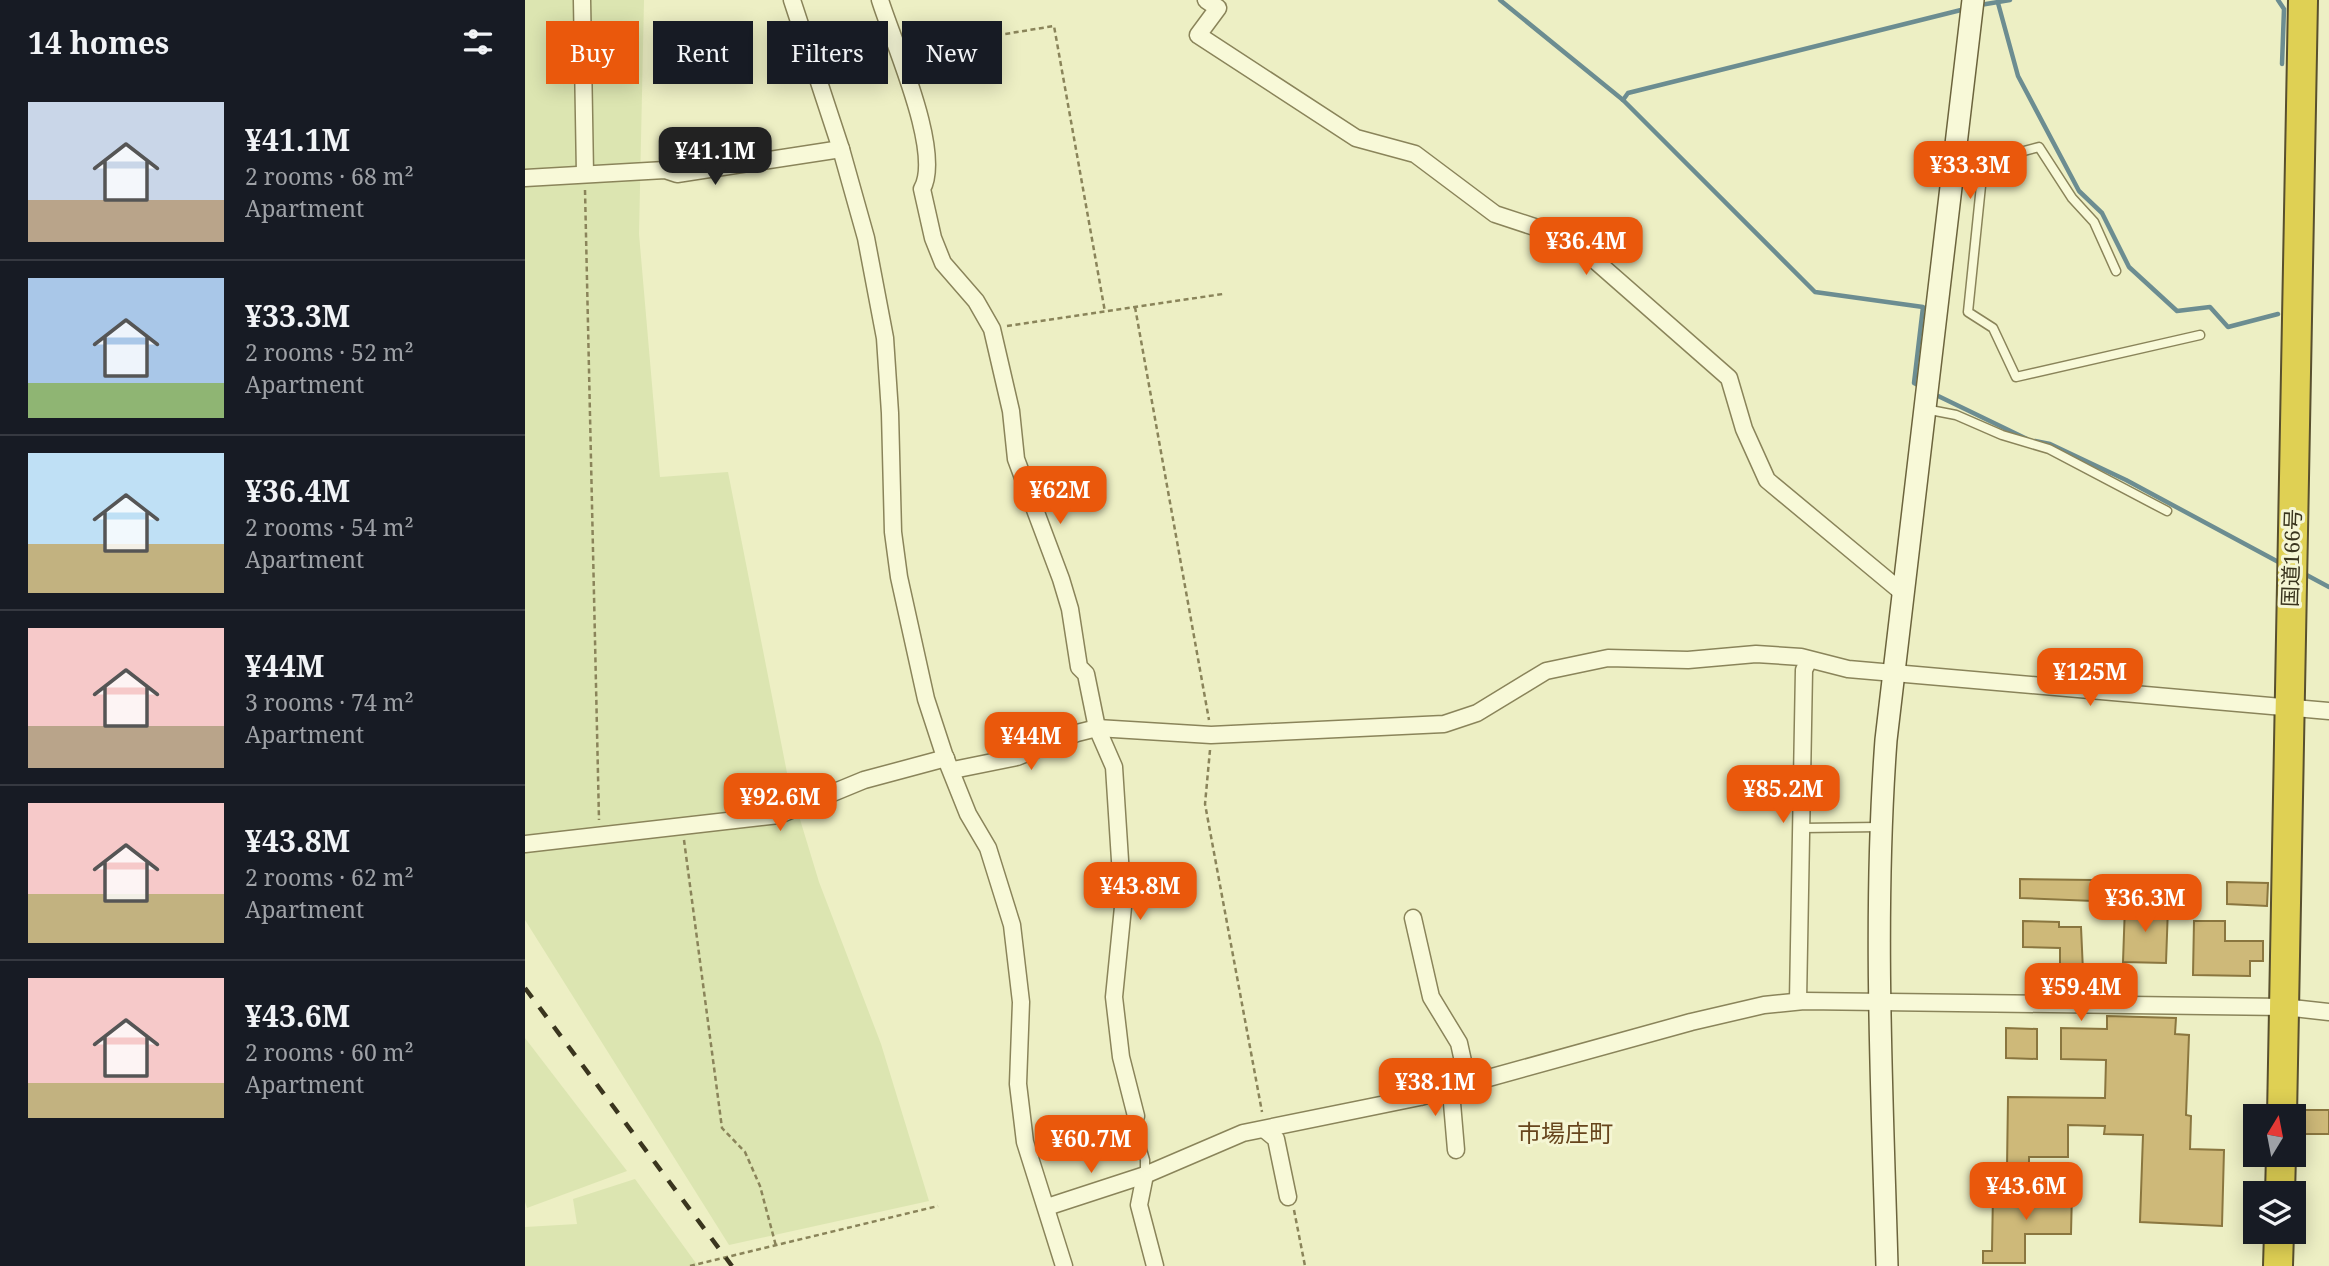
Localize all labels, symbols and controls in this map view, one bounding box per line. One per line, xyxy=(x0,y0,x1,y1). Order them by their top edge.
chip: Buy xyxy=(546,21,639,84)
chip: Rent xyxy=(653,21,753,84)
chip: Filters xyxy=(767,21,888,84)
chip: New xyxy=(902,21,1002,84)
text: 14 homes xyxy=(28,22,169,63)
icon: filters xyxy=(459,23,497,61)
text: ¥41.1M xyxy=(245,119,350,160)
pin: ¥41.1M xyxy=(658,128,772,187)
icon: home xyxy=(84,130,168,214)
text: ¥41.1M xyxy=(675,134,755,166)
pin: ¥33.3M xyxy=(1913,142,2027,201)
text: ¥33.3M xyxy=(1930,148,2010,180)
text: 2 rooms · 68 m² xyxy=(245,160,414,192)
text: Apartment xyxy=(245,192,364,224)
pin: ¥36.4M xyxy=(1529,218,1643,277)
text: ¥36.4M xyxy=(1546,224,1626,256)
text: ¥33.3M xyxy=(245,295,350,336)
icon: home xyxy=(84,306,168,390)
text: 2 rooms · 52 m² xyxy=(245,336,414,368)
text: Apartment xyxy=(245,368,364,400)
pin: ¥62M xyxy=(1019,466,1101,526)
text: ¥36.4M xyxy=(245,470,350,511)
text: ¥62M xyxy=(1030,473,1090,505)
icon: home xyxy=(84,481,168,565)
street label: 国道166号 xyxy=(2275,508,2307,608)
text: 2 rooms · 54 m² xyxy=(245,511,414,543)
text: Apartment xyxy=(245,543,364,575)
text: ¥44M xyxy=(245,645,324,686)
pin: ¥125M xyxy=(2041,648,2139,708)
text: ¥125M xyxy=(2053,655,2127,687)
icon: home xyxy=(84,656,168,740)
text: 3 rooms · 74 m² xyxy=(245,686,414,718)
pin: ¥44M xyxy=(990,712,1072,772)
text: Apartment xyxy=(245,718,364,750)
text: ¥44M xyxy=(1001,719,1061,751)
pin: ¥85.2M xyxy=(1726,766,1840,825)
text: ¥85.2M xyxy=(1743,772,1823,804)
pin: ¥92.6M xyxy=(723,774,837,833)
text: ¥92.6M xyxy=(740,780,820,812)
text: ¥43.8M xyxy=(245,820,350,861)
icon: home xyxy=(84,831,168,915)
text: 2 rooms · 62 m² xyxy=(245,861,414,893)
pin: ¥43.8M xyxy=(1083,862,1197,922)
text: ¥43.8M xyxy=(1100,869,1180,901)
pin: ¥36.3M xyxy=(2088,874,2202,934)
text: ¥36.3M xyxy=(2105,881,2185,913)
text: Apartment xyxy=(245,893,364,925)
pin: ¥59.4M xyxy=(2024,964,2138,1023)
text: ¥59.4M xyxy=(2041,970,2121,1002)
text: ¥43.6M xyxy=(245,995,350,1036)
icon: home xyxy=(84,1006,168,1090)
text: 2 rooms · 60 m² xyxy=(245,1036,414,1068)
pin: ¥38.1M xyxy=(1378,1058,1492,1118)
text: ¥38.1M xyxy=(1395,1065,1475,1097)
text: Apartment xyxy=(245,1068,364,1100)
north arrow xyxy=(2243,1104,2307,1167)
map controls xyxy=(2243,1104,2306,1244)
pin: ¥60.7M xyxy=(1034,1116,1148,1175)
district label: 市場庄町 xyxy=(1517,1116,1613,1149)
text: ¥60.7M xyxy=(1051,1122,1131,1154)
pin: ¥43.6M xyxy=(1969,1162,2083,1222)
text: ¥43.6M xyxy=(1986,1169,2066,1201)
button: layers xyxy=(2243,1181,2306,1244)

